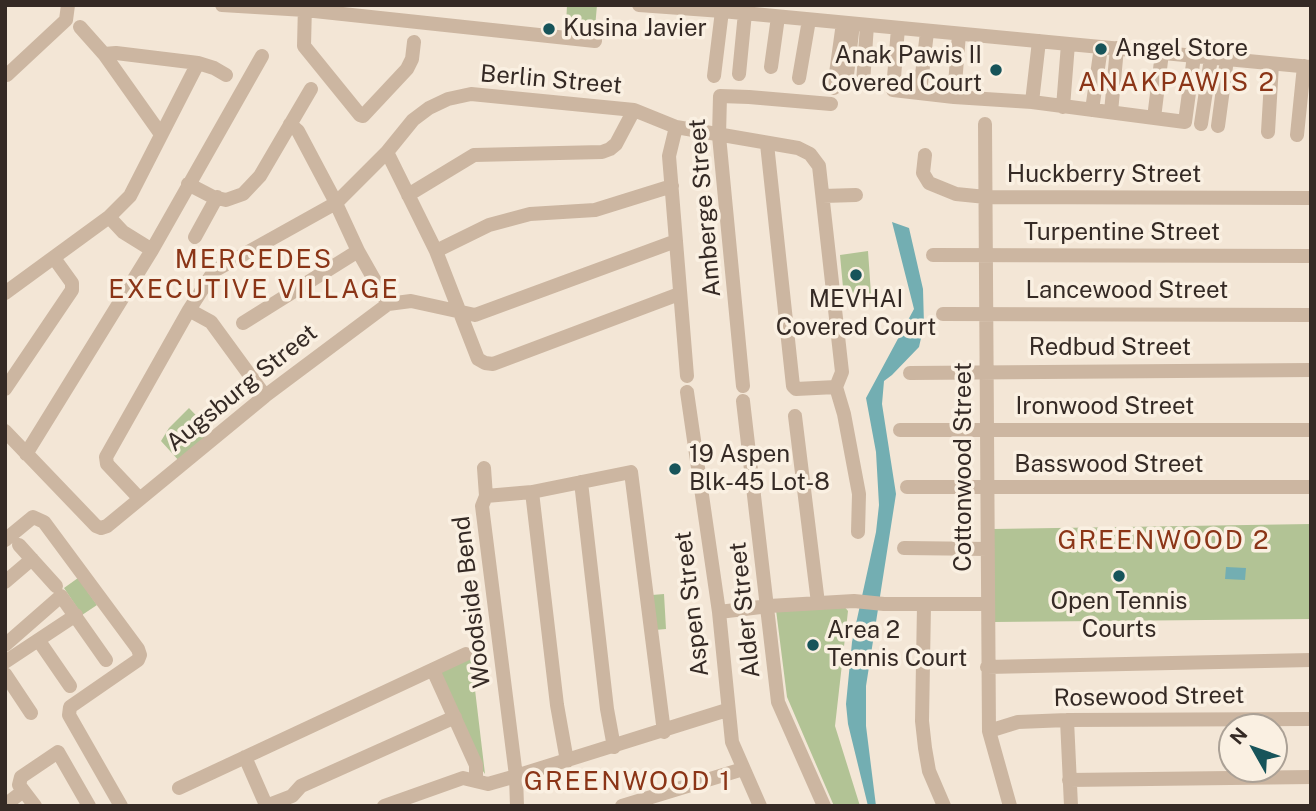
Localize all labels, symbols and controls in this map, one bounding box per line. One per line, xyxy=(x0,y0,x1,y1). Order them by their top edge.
place label: Kusina Javier xyxy=(563,15,707,43)
marker: Kusina Javier xyxy=(541,21,557,37)
place label: Angel Store xyxy=(1115,35,1248,63)
marker: Angel Store xyxy=(1093,41,1109,57)
place label: Anak Pawis II Covered Court xyxy=(821,42,982,98)
street label: Berlin Street xyxy=(479,59,623,101)
marker: Anak Pawis II Covered Court xyxy=(988,62,1004,78)
district label: ANAKPAWIS 2 xyxy=(1079,67,1275,99)
street label: Amberge Street xyxy=(683,118,727,298)
street label: Huckberry Street xyxy=(1007,161,1201,189)
street label: Turpentine Street xyxy=(1024,219,1220,247)
district label: MERCEDES EXECUTIVE VILLAGE xyxy=(110,244,398,306)
marker: MEVHAI Covered Court xyxy=(848,267,864,283)
street label: Lancewood Street xyxy=(1026,277,1228,305)
place label: MEVHAI Covered Court xyxy=(776,286,936,342)
street label: Augsburg Street xyxy=(161,318,323,458)
street label: Redbud Street xyxy=(1029,334,1191,362)
street label: Cottonwood Street xyxy=(950,362,978,572)
street label: Ironwood Street xyxy=(1016,393,1194,421)
place label: 19 Aspen Blk-45 Lot-8 xyxy=(689,441,830,497)
street label: Basswood Street xyxy=(1014,451,1204,479)
marker: 19 Aspen Blk-45 Lot-8 xyxy=(667,461,683,477)
street label: Woodside Bend xyxy=(447,514,497,690)
district label: GREENWOOD 2 xyxy=(1059,525,1269,557)
street label: Aspen Street xyxy=(669,530,715,678)
street label: Alder Street xyxy=(724,540,766,680)
marker: Open Tennis Courts xyxy=(1111,568,1127,584)
place label: Open Tennis Courts xyxy=(1051,588,1187,644)
place label: Area 2 Tennis Court xyxy=(827,617,967,673)
marker: Area 2 Tennis Court xyxy=(805,637,821,653)
street label: Rosewood Street xyxy=(1053,681,1245,713)
north arrow xyxy=(1218,713,1288,783)
text: N xyxy=(1225,723,1252,749)
district label: GREENWOOD 1 xyxy=(525,766,731,798)

